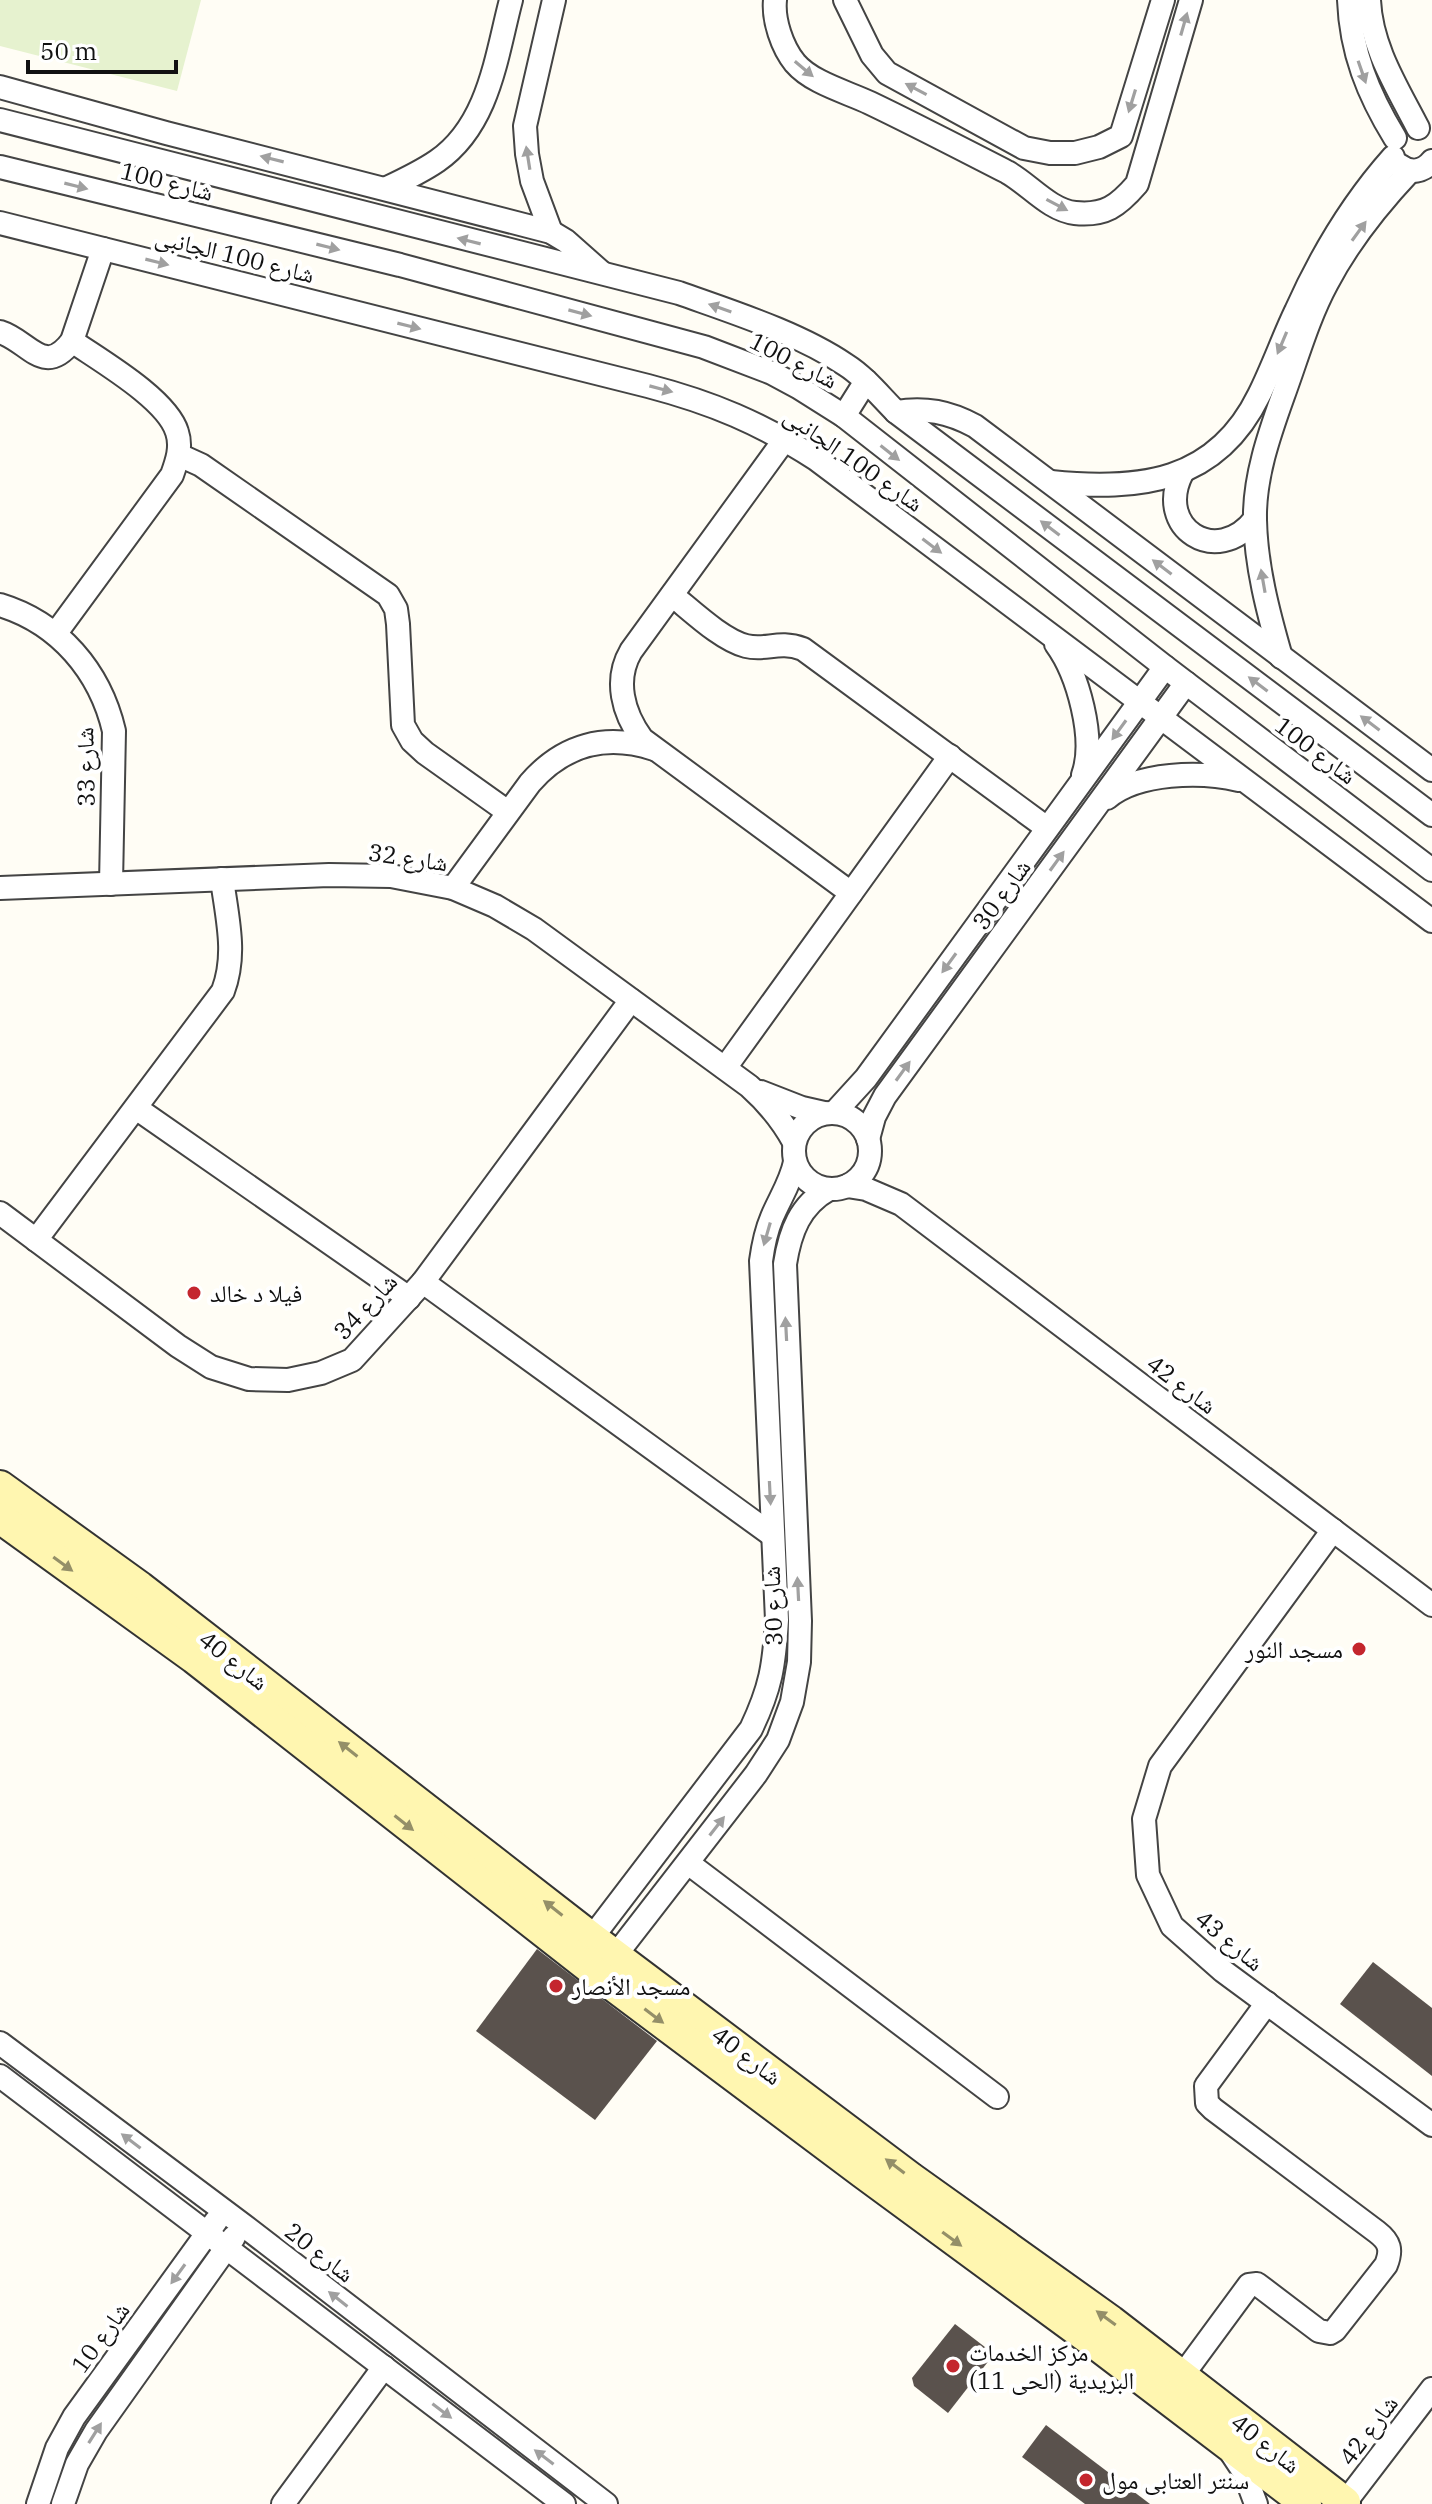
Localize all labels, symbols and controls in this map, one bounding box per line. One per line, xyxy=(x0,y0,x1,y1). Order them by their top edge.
one-way arrow xyxy=(1178,12,1191,36)
scale bar xyxy=(28,24,176,74)
text: 50 m xyxy=(40,35,97,67)
one-way arrow xyxy=(794,60,814,77)
one-way arrow xyxy=(1356,60,1369,84)
one-way arrow xyxy=(905,82,927,96)
one-way arrow xyxy=(1125,90,1137,114)
one-way arrow xyxy=(521,145,534,170)
one-way arrow xyxy=(259,153,284,165)
street label: شارع 100 xyxy=(117,154,217,208)
one-way arrow xyxy=(63,180,88,192)
one-way arrow xyxy=(1045,199,1068,212)
street label: شارع 100 الجانبى xyxy=(152,220,318,290)
one-way arrow xyxy=(1351,220,1367,241)
one-way arrow xyxy=(457,234,482,246)
one-way arrow xyxy=(316,241,341,254)
one-way arrow xyxy=(145,257,170,269)
one-way arrow xyxy=(708,301,732,313)
one-way arrow xyxy=(567,308,592,320)
one-way arrow xyxy=(397,320,422,332)
street label: شارع 100 xyxy=(745,324,843,396)
one-way arrow xyxy=(1275,331,1288,355)
one-way arrow xyxy=(649,384,674,396)
street label: شارع 100 الجانبى xyxy=(778,399,930,519)
one-way arrow xyxy=(880,444,900,460)
one-way arrow xyxy=(1040,520,1060,536)
one-way arrow xyxy=(922,538,942,554)
one-way arrow xyxy=(1151,559,1173,575)
one-way arrow xyxy=(1256,568,1268,593)
one-way arrow xyxy=(1248,677,1268,693)
street label: شارع 100 xyxy=(1269,709,1363,791)
one-way arrow xyxy=(1360,716,1380,732)
one-way arrow xyxy=(1112,720,1127,741)
street label: شارع 33 xyxy=(68,727,102,807)
street label: شارع 32 xyxy=(366,836,450,878)
one-way arrow xyxy=(1049,851,1064,872)
street label: شارع 30 xyxy=(965,852,1037,936)
one-way arrow xyxy=(942,953,958,973)
one-way arrow xyxy=(895,1061,911,1081)
one-way arrow xyxy=(760,1222,773,1246)
street label: شارع 34 xyxy=(326,1266,404,1346)
place label: فيلا د خالد xyxy=(210,1277,302,1309)
marker: فيلا د خالد xyxy=(185,1284,203,1302)
one-way arrow xyxy=(780,1316,793,1341)
street label: شارع 42 xyxy=(1140,1347,1224,1421)
one-way arrow xyxy=(764,1481,777,1506)
one-way arrow xyxy=(53,1555,74,1571)
street label: شارع 30 xyxy=(755,1565,789,1647)
one-way arrow xyxy=(791,1576,804,1601)
street label: شارع 40 xyxy=(193,1623,275,1697)
place label: مسجد النور xyxy=(1244,1633,1343,1665)
marker: مسجد النور xyxy=(1350,1640,1368,1658)
one-way arrow xyxy=(338,1741,358,1757)
one-way arrow xyxy=(394,1814,414,1830)
one-way arrow xyxy=(708,1816,724,1836)
one-way arrow xyxy=(543,1901,563,1917)
street label: شارع 43 xyxy=(1189,1902,1271,1978)
place label: مسجد الأنصار xyxy=(571,1970,691,2002)
marker: مسجد الأنصار xyxy=(547,1977,565,1995)
one-way arrow xyxy=(643,2008,664,2024)
street label: شارع 40 xyxy=(705,2018,789,2092)
one-way arrow xyxy=(121,2133,141,2149)
one-way arrow xyxy=(885,2158,905,2174)
street label: شارع 20 xyxy=(279,2215,361,2289)
one-way arrow xyxy=(941,2231,962,2246)
one-way arrow xyxy=(171,2263,186,2284)
one-way arrow xyxy=(328,2291,348,2307)
street label: شارع 10 xyxy=(64,2295,136,2379)
one-way arrow xyxy=(1096,2310,1116,2326)
place label: مركز الخدمات البريدية (الحى 11) xyxy=(969,2336,1134,2396)
marker: مركز الخدمات البريدية (الحى 11) xyxy=(944,2357,962,2375)
street label: شارع 42 xyxy=(1331,2388,1405,2472)
one-way arrow xyxy=(431,2402,452,2418)
street label: شارع 40 xyxy=(1225,2406,1307,2480)
one-way arrow xyxy=(87,2422,102,2445)
one-way arrow xyxy=(534,2449,554,2465)
place label: سنتر العتابى مول xyxy=(1102,2464,1249,2496)
marker: سنتر العتابى مول xyxy=(1077,2471,1095,2489)

